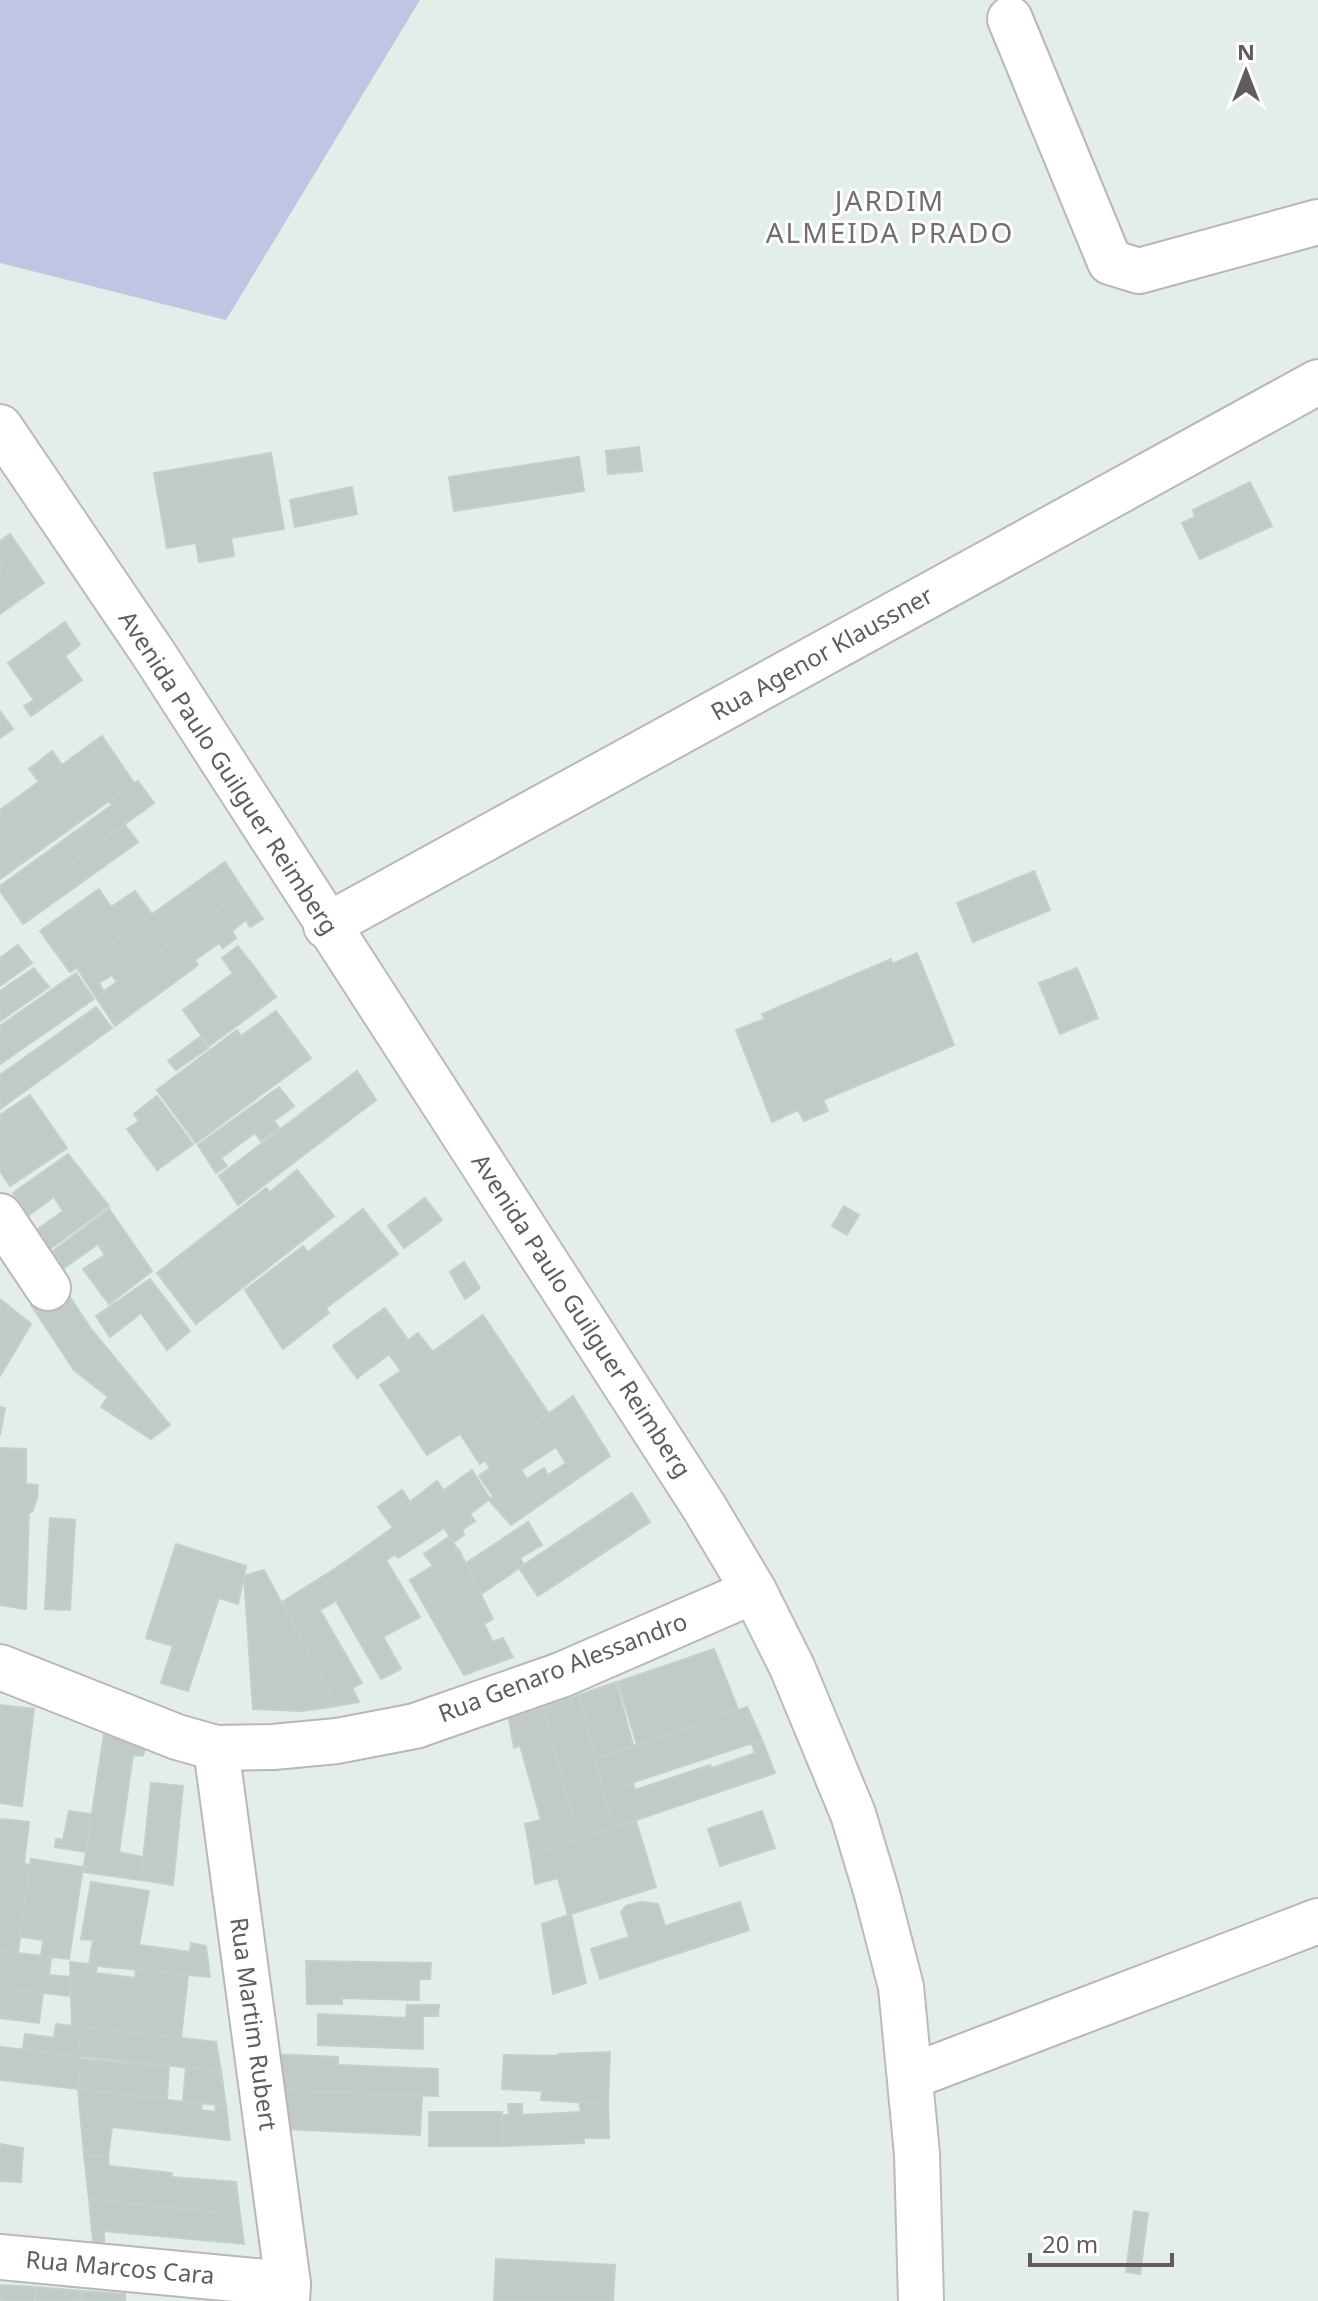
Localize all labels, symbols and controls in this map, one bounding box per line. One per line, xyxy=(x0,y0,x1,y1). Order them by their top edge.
north arrow xyxy=(1206,32,1286,112)
text: N xyxy=(1237,36,1255,66)
district label: JARDIM ALMEIDA PRADO xyxy=(766,181,1014,251)
street label: Rua Agenor Klaussner xyxy=(704,578,938,728)
street label: Avenida Paulo Guilguer Reimberg xyxy=(112,604,347,941)
street label: Avenida Paulo Guilguer Reimberg xyxy=(465,1147,700,1484)
street label: Rua Genaro Alessandro xyxy=(433,1604,692,1729)
street label: Rua Martim Rubert xyxy=(223,1915,286,2133)
scale bar xyxy=(1030,2217,1172,2267)
text: 20 m xyxy=(1042,2227,1098,2260)
street label: Rua Marcos Cara xyxy=(24,2242,216,2291)

